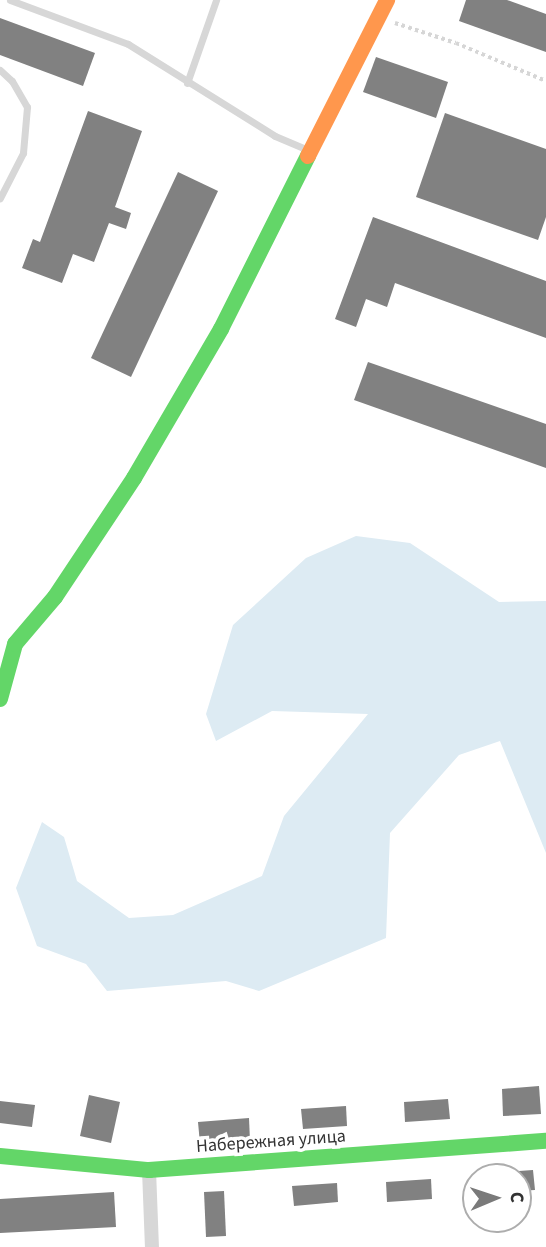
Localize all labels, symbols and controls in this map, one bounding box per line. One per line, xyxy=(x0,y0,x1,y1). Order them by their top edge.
street label: Набережная улица xyxy=(195,1126,347,1158)
north arrow xyxy=(462,1163,532,1233)
text: С xyxy=(503,1191,530,1203)

